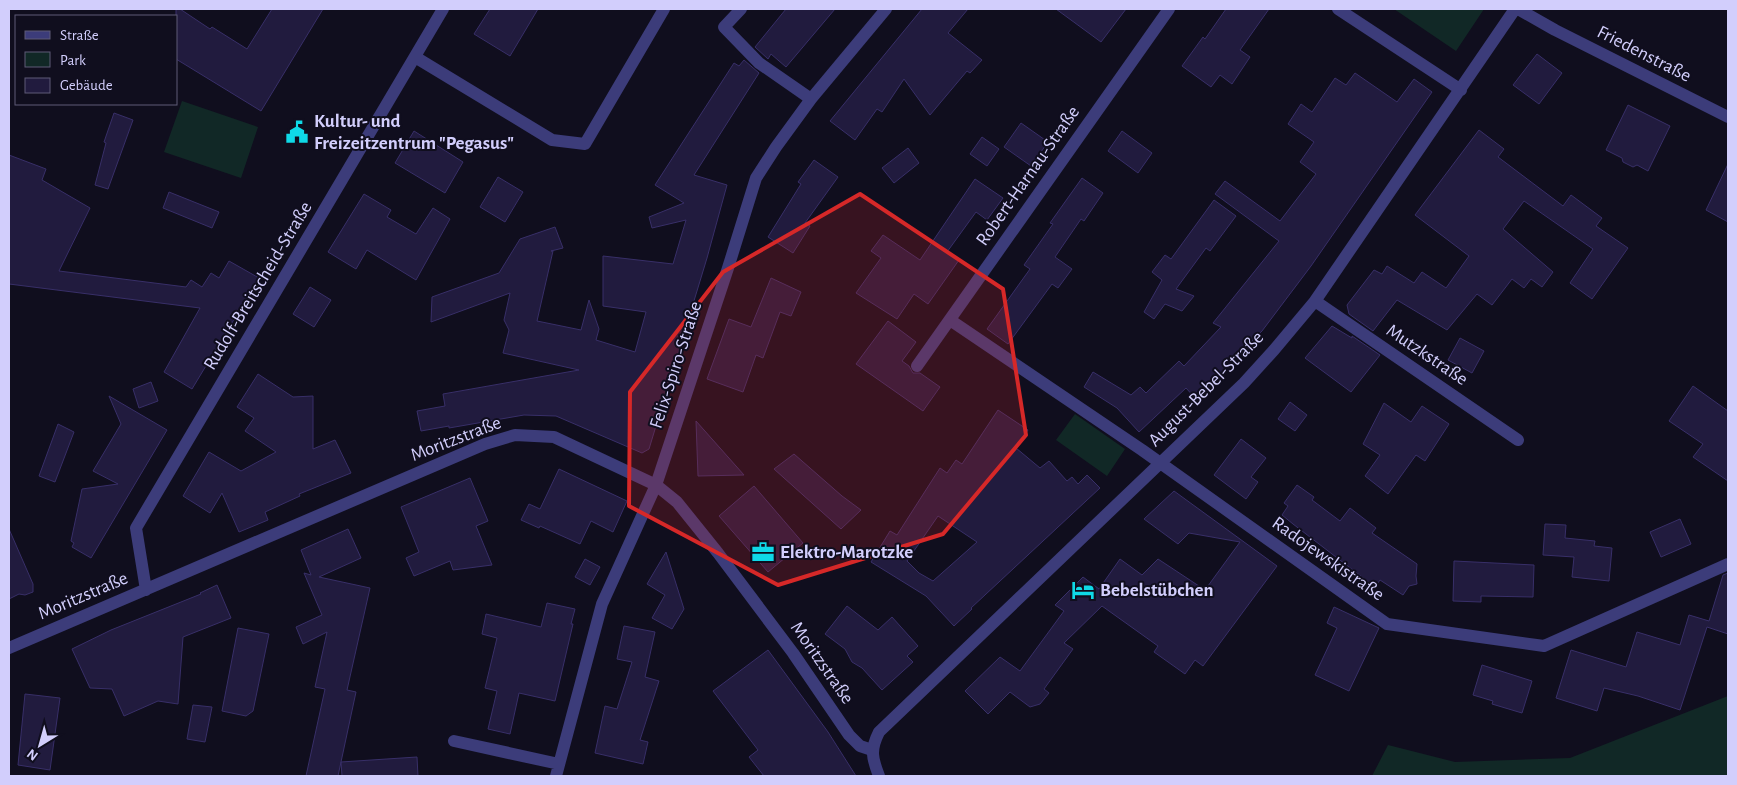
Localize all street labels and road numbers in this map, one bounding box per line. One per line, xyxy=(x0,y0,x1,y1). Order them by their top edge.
street label: Friedenstraße xyxy=(1594,22,1694,86)
street label: Robert-Harnau-Straße xyxy=(973,103,1083,249)
street label: Rudolf-Breitscheid-Straße xyxy=(200,199,316,373)
street label: Felix-Spiro-Straße xyxy=(646,299,706,431)
street label: Mutzkstraße xyxy=(1383,321,1471,389)
street label: August-Bebel-Straße xyxy=(1145,328,1267,450)
street label: Moritzstraße xyxy=(408,413,504,465)
street label: Radojewskistraße xyxy=(1268,513,1388,605)
street label: Moritzstraße xyxy=(35,569,131,623)
street label: Moritzstraße xyxy=(787,618,857,708)

